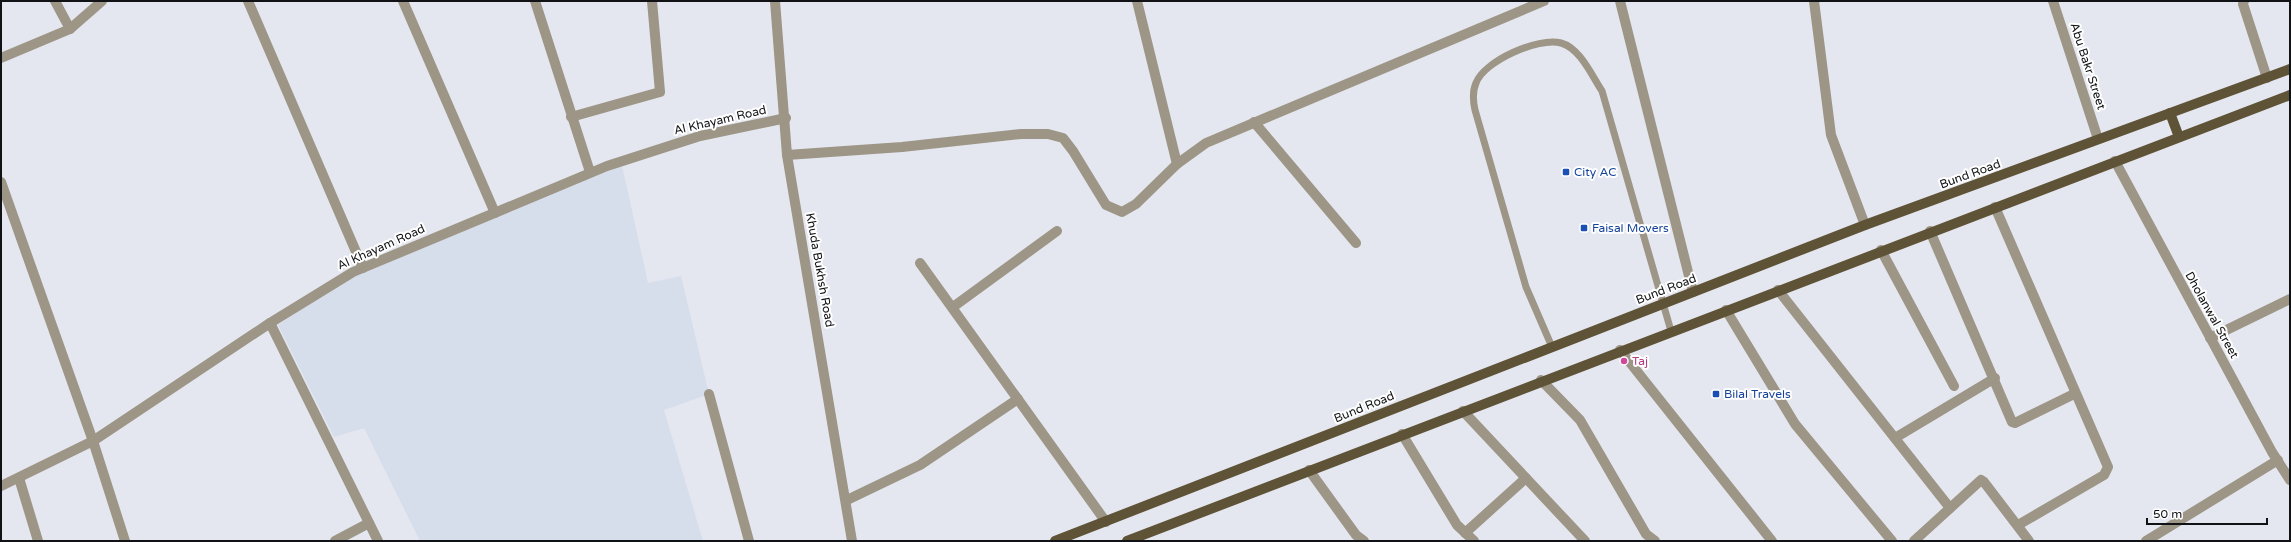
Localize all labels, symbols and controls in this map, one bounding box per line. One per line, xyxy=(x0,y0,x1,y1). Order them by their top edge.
street label: Abu Bakr Street xyxy=(2067,21,2109,112)
street label: Al Khayam Road xyxy=(672,103,768,137)
street label: Bund Road xyxy=(1938,157,2002,191)
place label: City AC xyxy=(1574,165,1617,179)
marker: City AC xyxy=(1561,167,1571,177)
street label: Khuda Bukhsh Road xyxy=(803,212,837,328)
street label: Al Khayam Road xyxy=(335,221,427,273)
place label: Faisal Movers xyxy=(1592,221,1669,235)
marker: Faisal Movers xyxy=(1579,223,1589,233)
street label: Dholanwal Street xyxy=(2182,269,2242,361)
street label: Bund Road xyxy=(1634,271,1698,307)
place label: Taj xyxy=(1632,354,1648,368)
marker: Taj xyxy=(1619,356,1629,366)
place label: Bilal Travels xyxy=(1724,387,1791,401)
street label: Bund Road xyxy=(1332,389,1396,425)
marker: Bilal Travels xyxy=(1711,389,1721,399)
scale bar xyxy=(2147,500,2267,526)
text: 50 m xyxy=(2153,507,2182,521)

